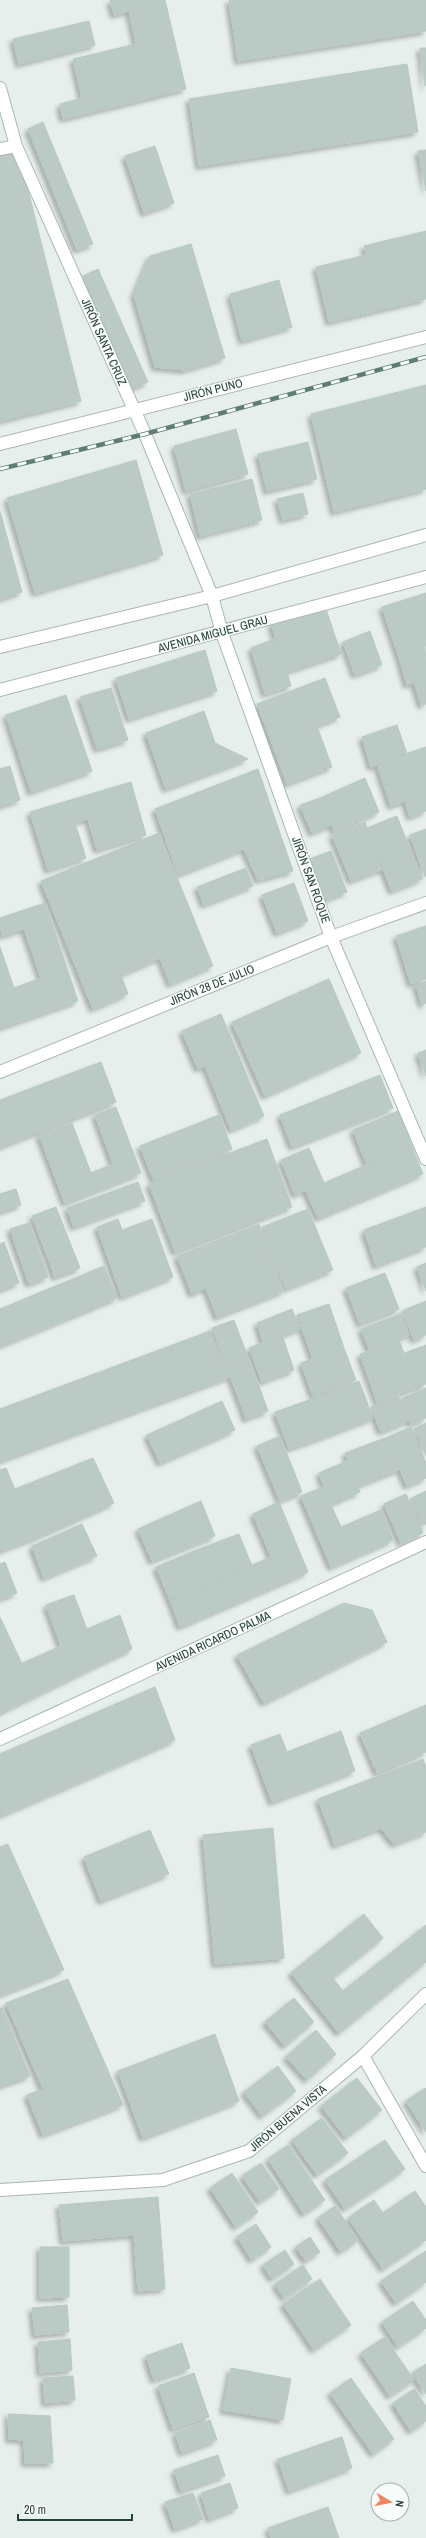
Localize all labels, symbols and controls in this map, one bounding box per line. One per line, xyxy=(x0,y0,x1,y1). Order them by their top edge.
street label: JIRÓN SANTA CRUZ xyxy=(78,296,130,388)
street label: JIRÓN PUNO xyxy=(182,375,245,405)
street label: AVENIDA MIGUEL GRAU xyxy=(155,612,270,657)
street label: JIRÓN SAN ROQUE xyxy=(288,834,334,926)
street label: JIRÓN 28 DE JULIO xyxy=(167,961,257,1009)
street label: AVENIDA RICARDO PALMA xyxy=(152,1607,274,1675)
street label: JIRÓN BUENA VISTA xyxy=(246,2081,330,2155)
north arrow xyxy=(370,2482,410,2522)
scale bar xyxy=(18,2496,132,2522)
text: N xyxy=(392,2499,407,2508)
text: 20 m xyxy=(24,2502,46,2518)

